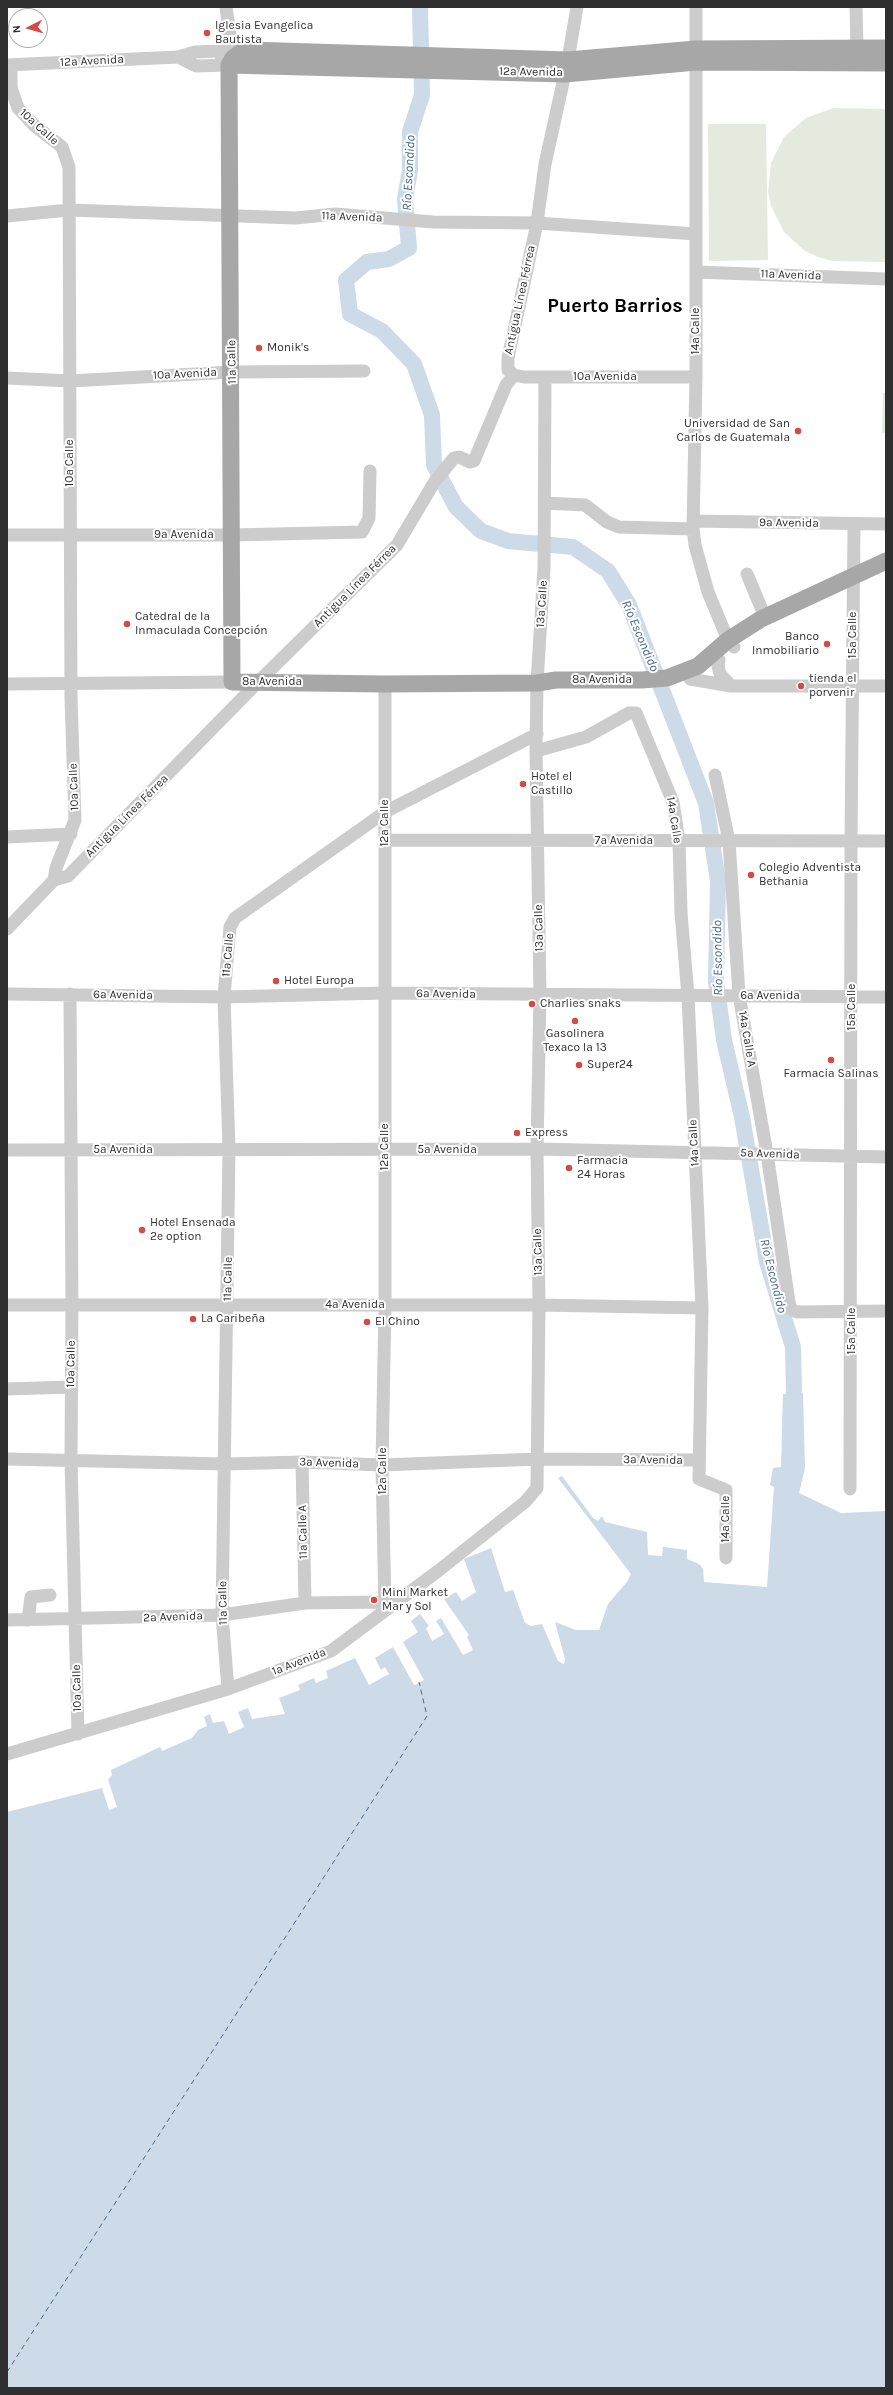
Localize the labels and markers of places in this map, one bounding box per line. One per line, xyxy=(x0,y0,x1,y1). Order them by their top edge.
place label: Iglesia Evangelica Bautista xyxy=(215,19,313,47)
marker: Iglesia Evangelica Bautista xyxy=(202,28,212,38)
place label: Monik's xyxy=(267,341,309,355)
marker: Monik's xyxy=(254,343,264,353)
place label: Universidad de San Carlos de Guatemala xyxy=(676,417,790,445)
marker: Universidad de San Carlos de Guatemala xyxy=(793,426,803,436)
place label: Catedral de la Inmaculada Concepción xyxy=(135,610,268,638)
marker: Catedral de la Inmaculada Concepción xyxy=(122,619,132,629)
place label: Banco Inmobiliario xyxy=(752,630,819,658)
marker: Banco Inmobiliario xyxy=(822,639,832,649)
place label: tienda el porvenir xyxy=(809,672,857,700)
marker: tienda el porvenir xyxy=(796,681,806,691)
place label: Hotel el Castillo xyxy=(531,770,573,798)
marker: Hotel el Castillo xyxy=(518,779,528,789)
place label: Colegio Adventista Bethania xyxy=(759,861,861,889)
marker: Colegio Adventista Bethania xyxy=(746,870,756,880)
place label: Hotel Europa xyxy=(284,974,354,988)
marker: Hotel Europa xyxy=(271,976,281,986)
place label: Charlies snaks xyxy=(540,997,621,1011)
marker: Charlies snaks xyxy=(527,999,537,1009)
marker: Gasolinera Texaco la 13 xyxy=(570,1016,580,1026)
place label: Gasolinera Texaco la 13 xyxy=(543,1027,607,1055)
marker: Farmacia Salinas xyxy=(826,1055,836,1065)
place label: Super24 xyxy=(587,1058,633,1072)
marker: Super24 xyxy=(574,1060,584,1070)
place label: Farmacia Salinas xyxy=(784,1067,878,1081)
place label: Express xyxy=(525,1126,568,1140)
marker: Express xyxy=(512,1128,522,1138)
place label: Farmacia 24 Horas xyxy=(577,1154,628,1182)
marker: Farmacia 24 Horas xyxy=(564,1163,574,1173)
place label: Hotel Ensenada 2e option xyxy=(150,1216,235,1244)
marker: Hotel Ensenada 2e option xyxy=(137,1225,147,1235)
place label: La Caribeña xyxy=(201,1312,265,1326)
marker: La Caribeña xyxy=(188,1314,198,1324)
place label: El Chino xyxy=(375,1315,420,1329)
marker: El Chino xyxy=(362,1317,372,1327)
place label: Mini Market Mar y Sol xyxy=(382,1586,448,1614)
marker: Mini Market Mar y Sol xyxy=(369,1595,379,1605)

